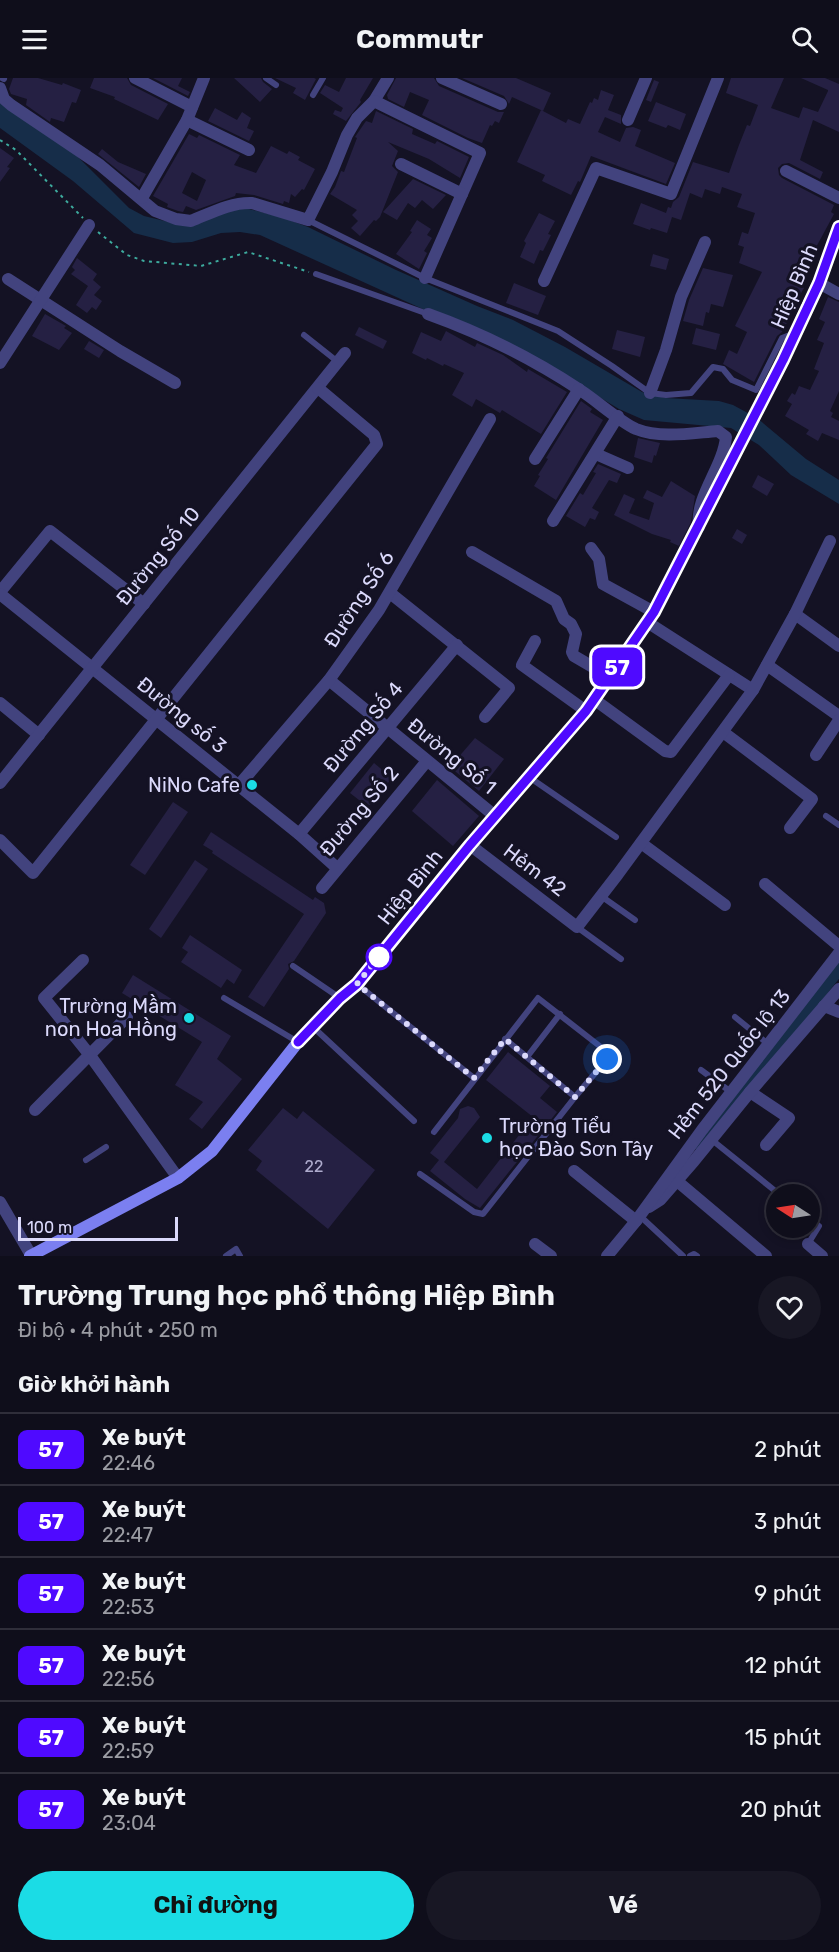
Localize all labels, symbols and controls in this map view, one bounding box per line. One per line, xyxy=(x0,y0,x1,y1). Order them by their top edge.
icon: menu xyxy=(18,23,51,56)
text: Commutr xyxy=(356,23,483,55)
icon: search xyxy=(788,23,821,56)
street label: Hiệp Bình xyxy=(765,240,823,332)
street label: Đường Số 10 xyxy=(111,502,205,610)
street label: Đường Số 6 xyxy=(319,546,399,652)
line badge: 57 xyxy=(590,648,644,686)
text: 57 xyxy=(604,655,630,680)
street label: Đường số 3 xyxy=(132,671,232,758)
street label: Đường Số 4 xyxy=(318,677,408,777)
street label: Đường Số 1 xyxy=(403,713,501,799)
street label: Đường Số 2 xyxy=(314,761,404,861)
place label: NiNo Cafe xyxy=(148,773,240,797)
marker: NiNo Cafe xyxy=(245,778,259,792)
street label: Hẻm 42 xyxy=(499,839,571,901)
street label: Hiệp Bình xyxy=(372,845,448,929)
unlabelled marker xyxy=(366,944,392,970)
street label: Hẻm 520 Quốc lộ 13 xyxy=(663,984,795,1144)
place label: Trường Mầm non Hoa Hồng xyxy=(45,994,177,1041)
marker: Trường Mầm non Hoa Hồng xyxy=(182,1011,196,1025)
your location xyxy=(592,1044,622,1074)
place label: Trường Tiểu học Đào Sơn Tây xyxy=(499,1114,653,1161)
marker: Trường Tiểu học Đào Sơn Tây xyxy=(480,1131,494,1145)
house number: 22 xyxy=(305,1157,323,1176)
north arrow xyxy=(766,1184,820,1238)
map controls xyxy=(766,1184,820,1238)
scale bar xyxy=(18,1214,178,1242)
text: 100 m xyxy=(27,1218,72,1237)
button: heart xyxy=(758,1276,821,1339)
text: Trường Trung học phổ thông Hiệp Bình xyxy=(18,1279,555,1312)
text: Đi bộ · 4 phút · 250 m xyxy=(18,1318,218,1342)
text: Giờ khởi hành xyxy=(18,1371,170,1398)
text: Xe buýt xyxy=(102,1424,186,1451)
text: 2 phút xyxy=(754,1436,821,1463)
text: 57 xyxy=(38,1437,64,1462)
text: 22:46 xyxy=(102,1451,155,1475)
text: Xe buýt xyxy=(102,1496,186,1523)
text: 3 phút xyxy=(754,1508,821,1535)
text: 57 xyxy=(38,1509,64,1534)
text: 22:47 xyxy=(102,1523,153,1547)
text: Xe buýt xyxy=(102,1568,186,1595)
text: 9 phút xyxy=(754,1580,821,1607)
text: 57 xyxy=(38,1581,64,1606)
text: 22:53 xyxy=(102,1595,155,1619)
text: Xe buýt xyxy=(102,1640,186,1667)
text: 12 phút xyxy=(745,1652,821,1679)
text: 57 xyxy=(38,1653,64,1678)
text: 22:56 xyxy=(102,1667,155,1691)
text: Xe buýt xyxy=(102,1712,186,1739)
text: 15 phút xyxy=(745,1724,821,1751)
text: 57 xyxy=(38,1725,64,1750)
text: 22:59 xyxy=(102,1739,154,1763)
text: Xe buýt xyxy=(102,1784,186,1811)
text: 20 phút xyxy=(740,1796,821,1823)
text: 57 xyxy=(38,1797,64,1822)
text: 23:04 xyxy=(102,1811,156,1835)
button: Chỉ đường xyxy=(18,1871,414,1940)
button: Vé xyxy=(426,1871,821,1940)

